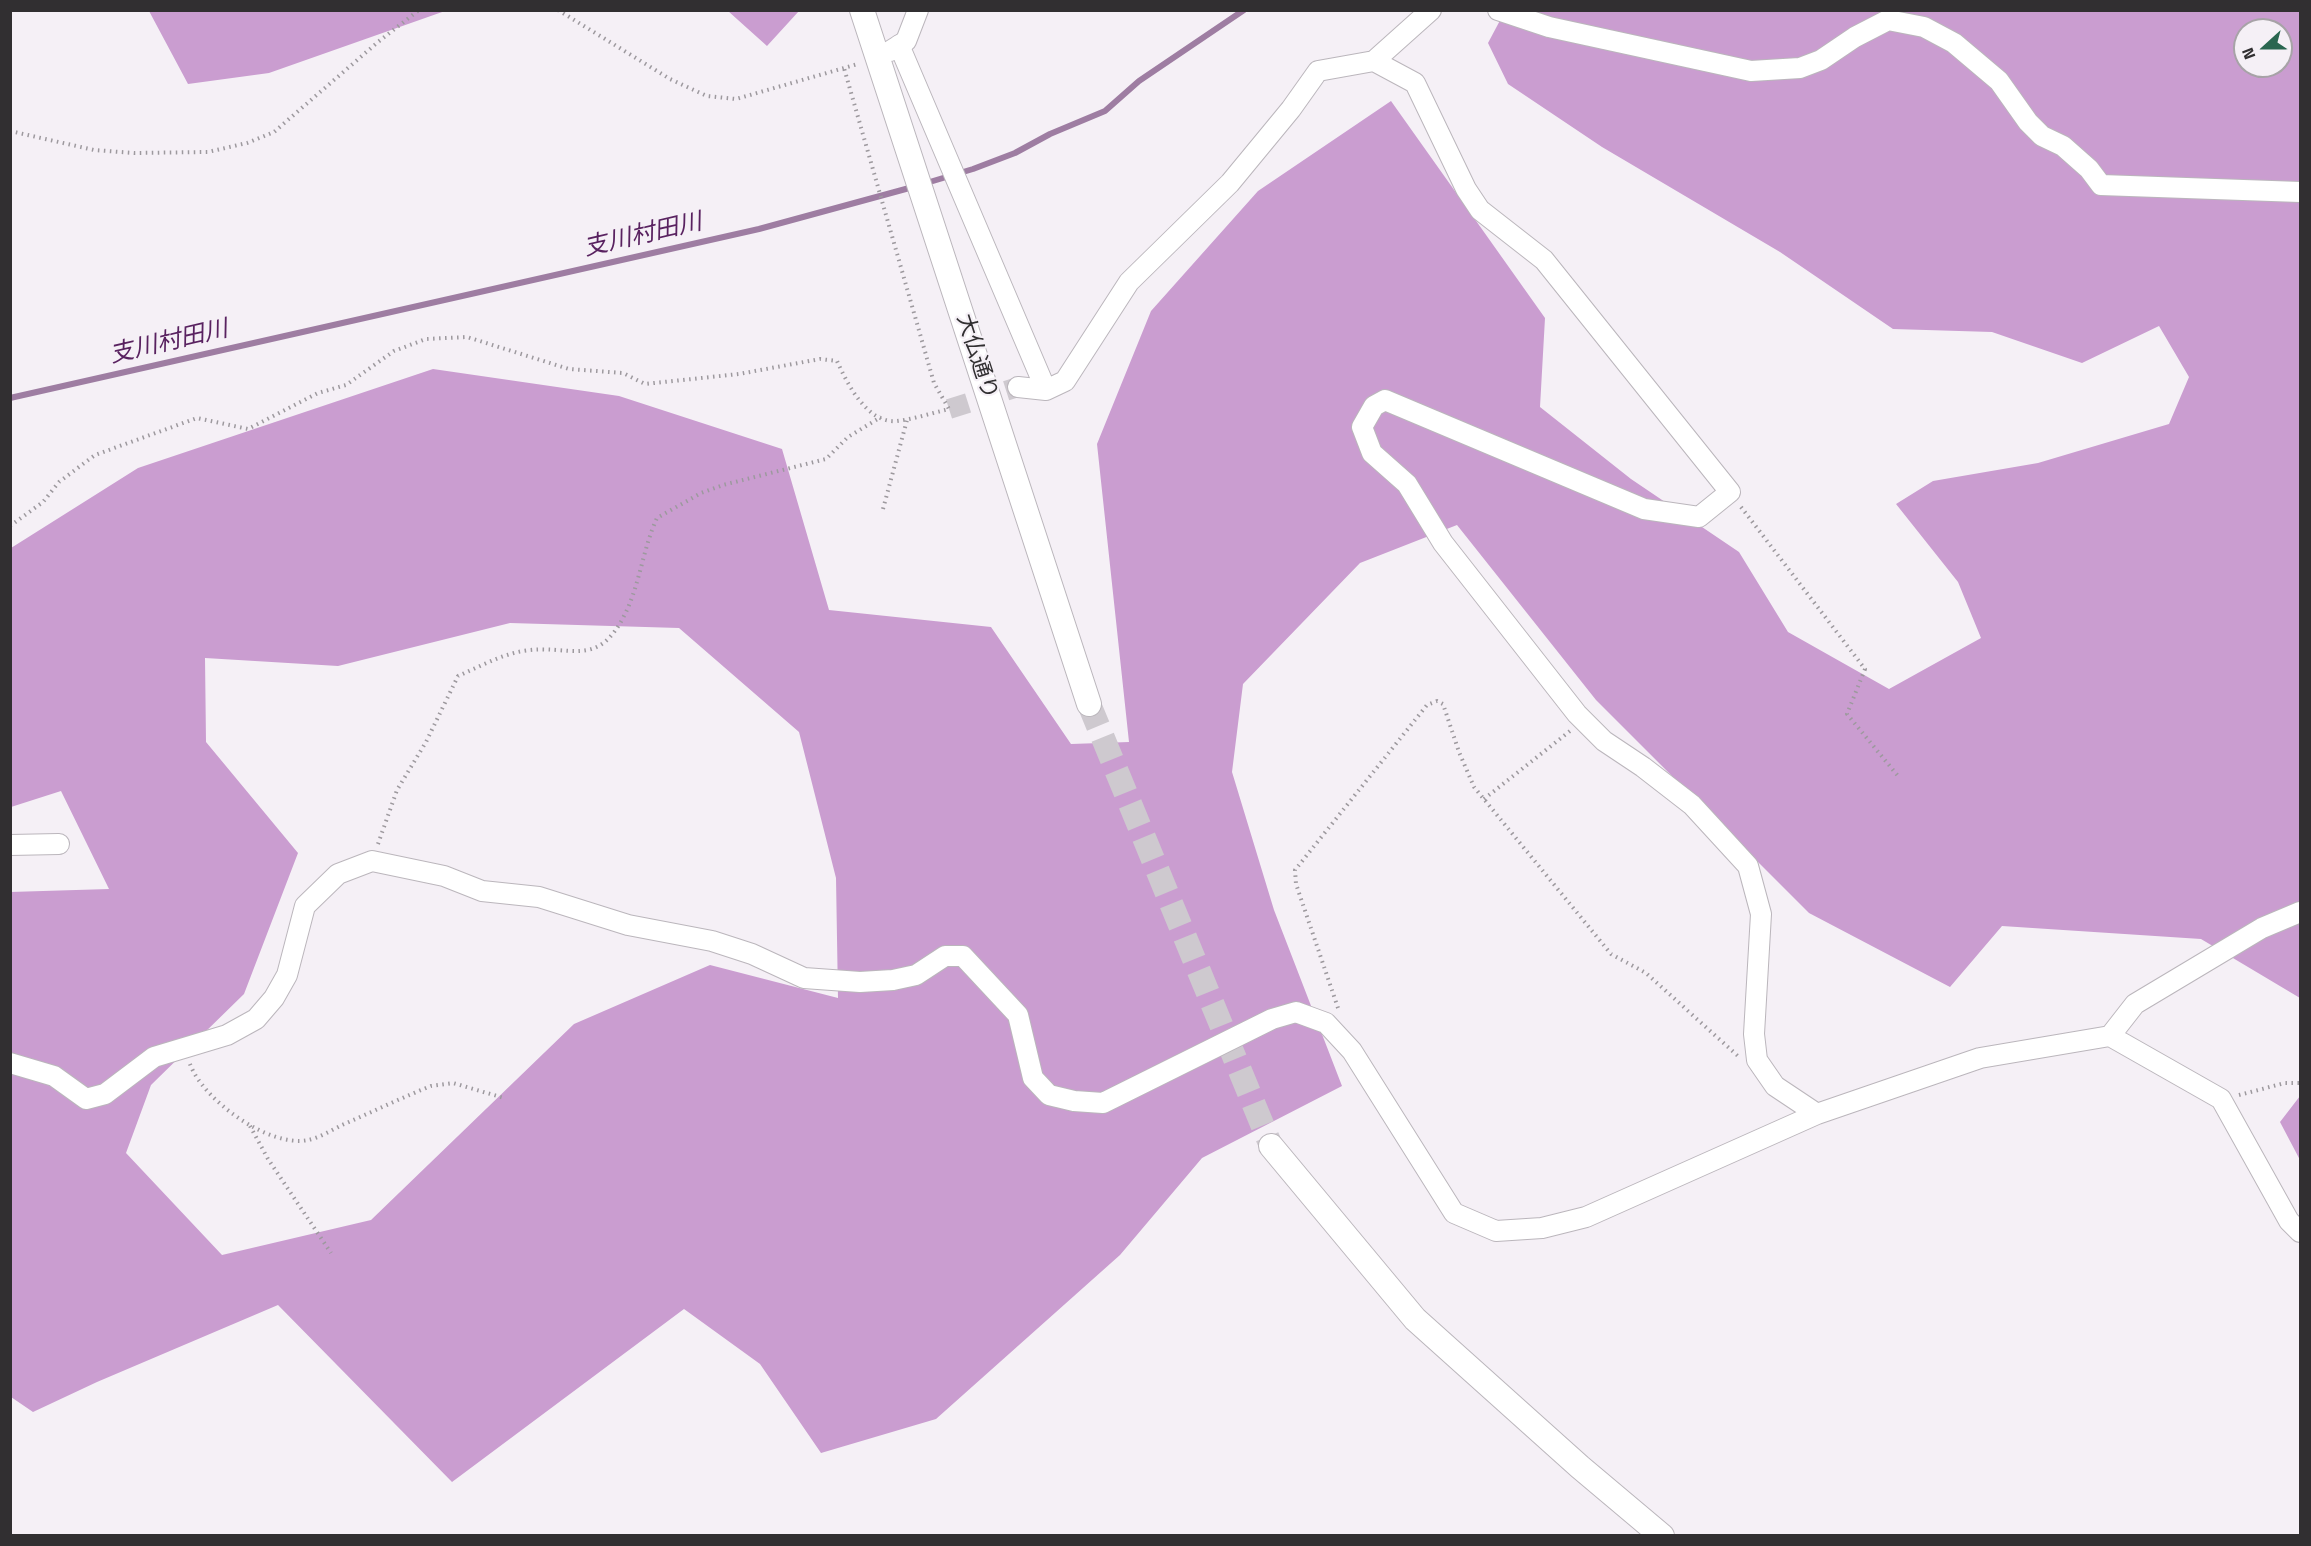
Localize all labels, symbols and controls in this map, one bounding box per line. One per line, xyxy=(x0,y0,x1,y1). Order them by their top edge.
north arrow xyxy=(2233,18,2293,78)
text: N xyxy=(2235,44,2261,63)
water label: 支川村田川 xyxy=(581,208,705,264)
street label: 大仏通り xyxy=(950,311,1002,403)
water label: 支川村田川 xyxy=(107,315,231,371)

